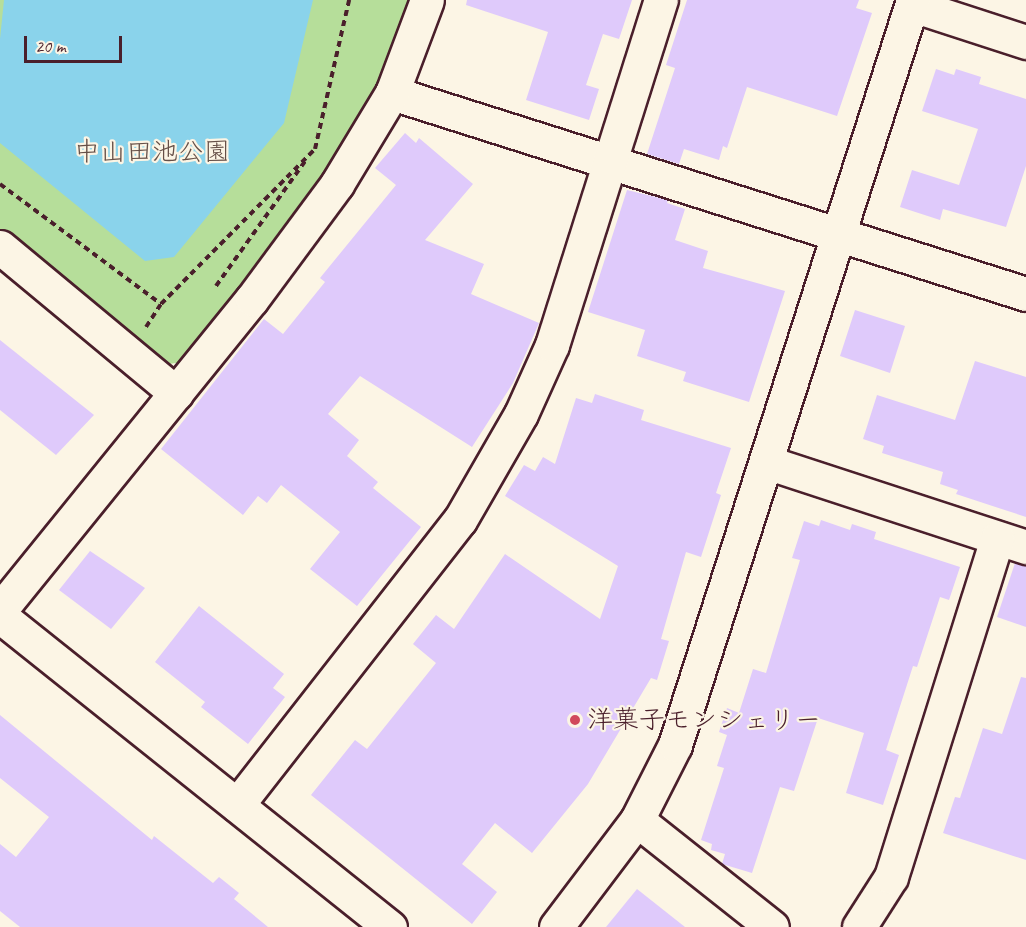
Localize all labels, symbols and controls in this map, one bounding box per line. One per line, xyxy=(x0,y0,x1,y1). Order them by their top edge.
scale bar xyxy=(27,24,124,62)
text: 20 m xyxy=(35,35,66,57)
park label: 中山田池公園 xyxy=(74,136,230,168)
place label: 洋菓子モンシェリー xyxy=(587,704,821,736)
marker: 洋菓子モンシェリー xyxy=(568,713,582,727)

